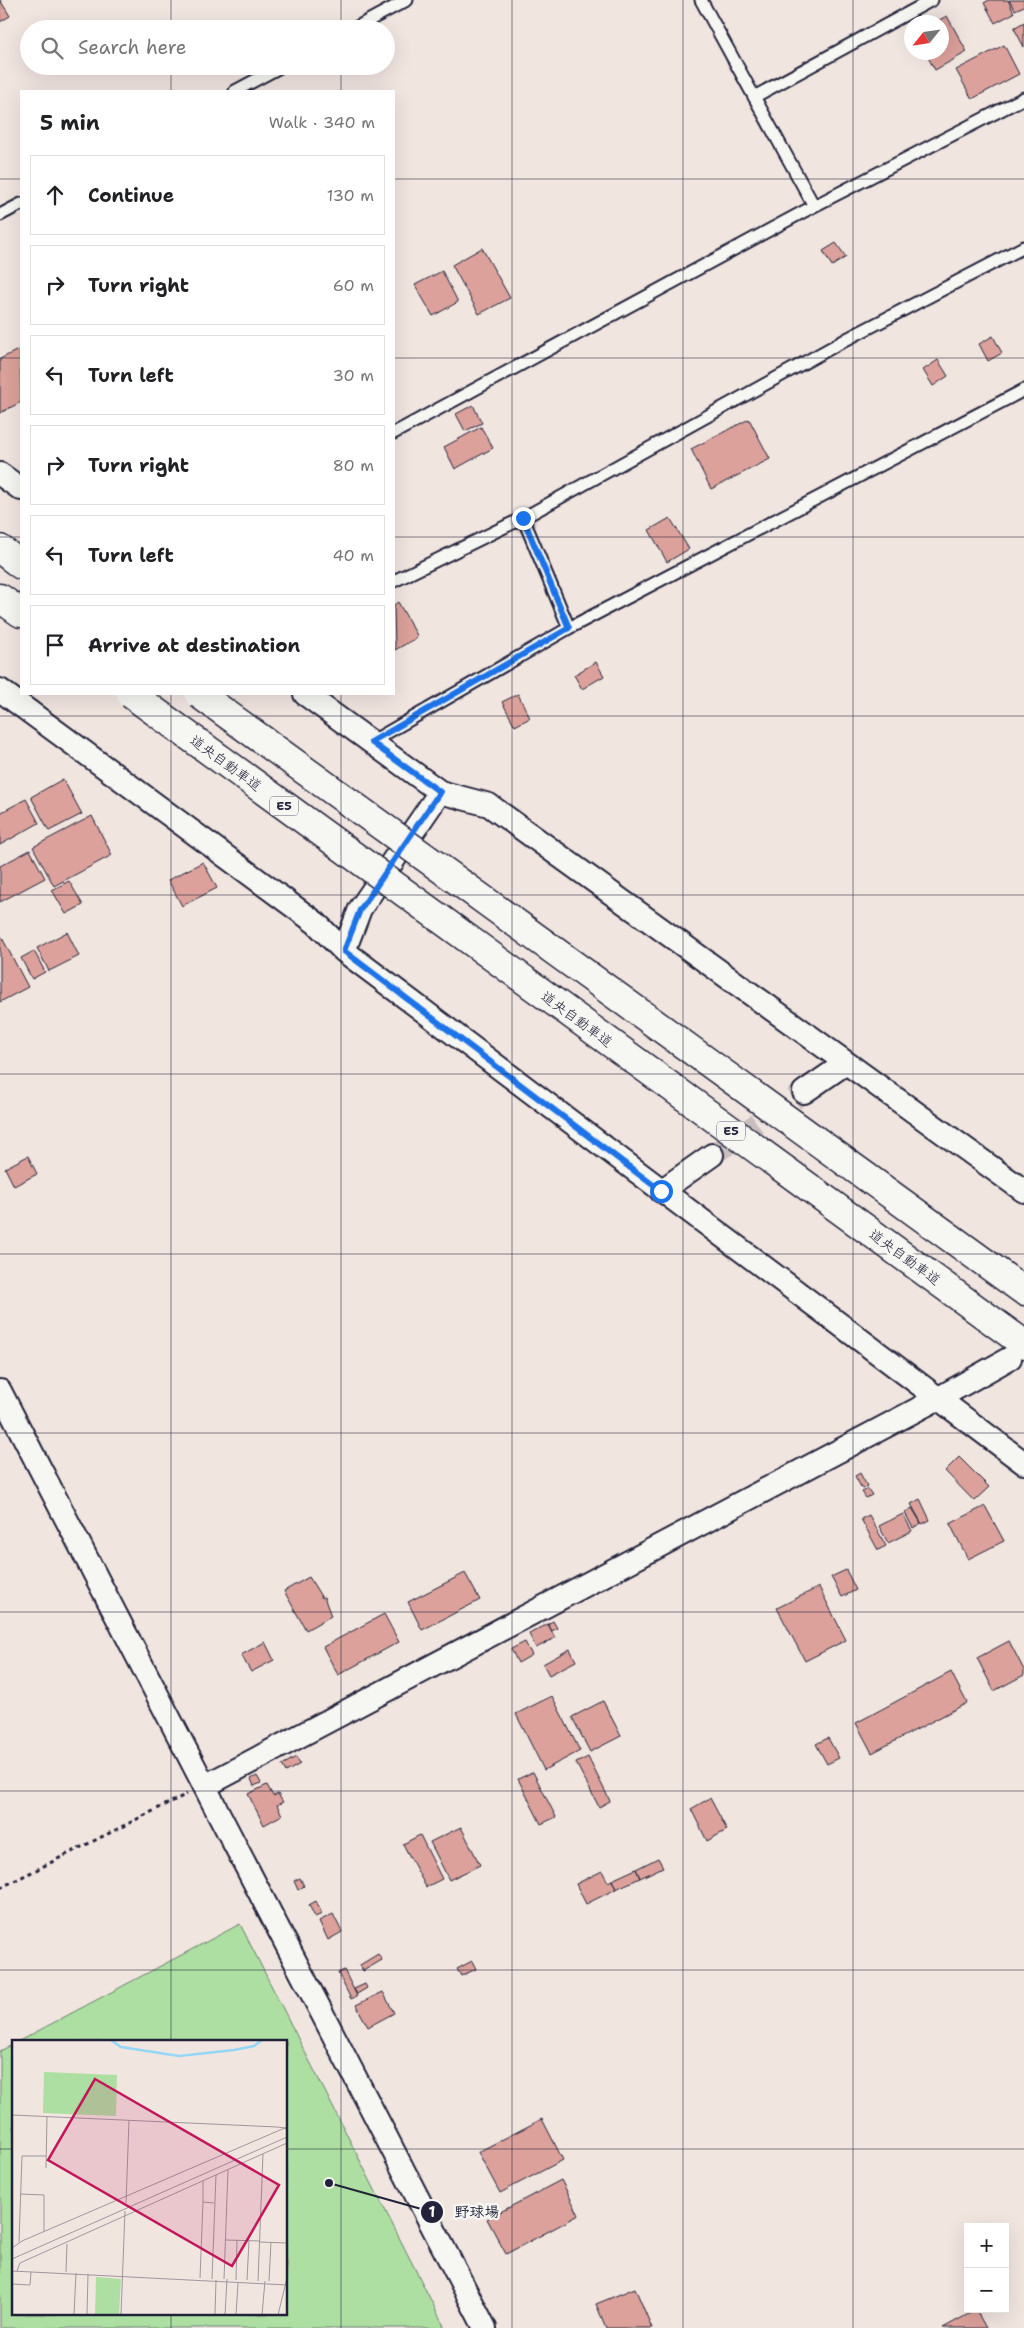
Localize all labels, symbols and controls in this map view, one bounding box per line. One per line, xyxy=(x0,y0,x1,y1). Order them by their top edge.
north arrow xyxy=(904,15,949,60)
search box xyxy=(20,20,395,75)
icon: search xyxy=(38,34,66,62)
text: Search here xyxy=(78,35,187,60)
text: 5 min xyxy=(40,109,100,137)
text: Walk · 340 m xyxy=(269,112,375,133)
icon: ahead xyxy=(41,181,69,209)
text: Continue xyxy=(88,183,174,208)
text: 130 m xyxy=(327,185,374,206)
icon: right xyxy=(41,271,69,299)
text: Turn right xyxy=(88,273,189,298)
text: 60 m xyxy=(333,275,374,296)
icon: left xyxy=(41,361,69,389)
text: Turn left xyxy=(88,363,174,388)
text: 30 m xyxy=(333,365,374,386)
icon: right xyxy=(41,451,69,479)
text: Turn right xyxy=(88,453,189,478)
text: 80 m xyxy=(333,455,374,476)
route end xyxy=(512,507,535,530)
icon: left xyxy=(41,541,69,569)
text: Turn left xyxy=(88,543,174,568)
text: 40 m xyxy=(332,545,374,566)
icon: arrive xyxy=(41,631,69,659)
text: Arrive at destination xyxy=(88,633,300,658)
street label: 道央自動車道 xyxy=(187,731,265,795)
road number: E5 xyxy=(270,796,298,816)
street label: 道央自動車道 xyxy=(538,987,616,1051)
road number: E5 xyxy=(717,1122,745,1140)
route start xyxy=(650,1180,673,1203)
street label: 道央自動車道 xyxy=(866,1225,944,1289)
inset map xyxy=(12,2040,288,2316)
callout: 野球場 xyxy=(420,2197,510,2227)
text: 1 xyxy=(429,2202,436,2222)
text: 野球場 xyxy=(454,2202,500,2222)
map controls xyxy=(964,2223,1009,2313)
button: + xyxy=(964,2223,1009,2268)
button: − xyxy=(964,2268,1009,2313)

